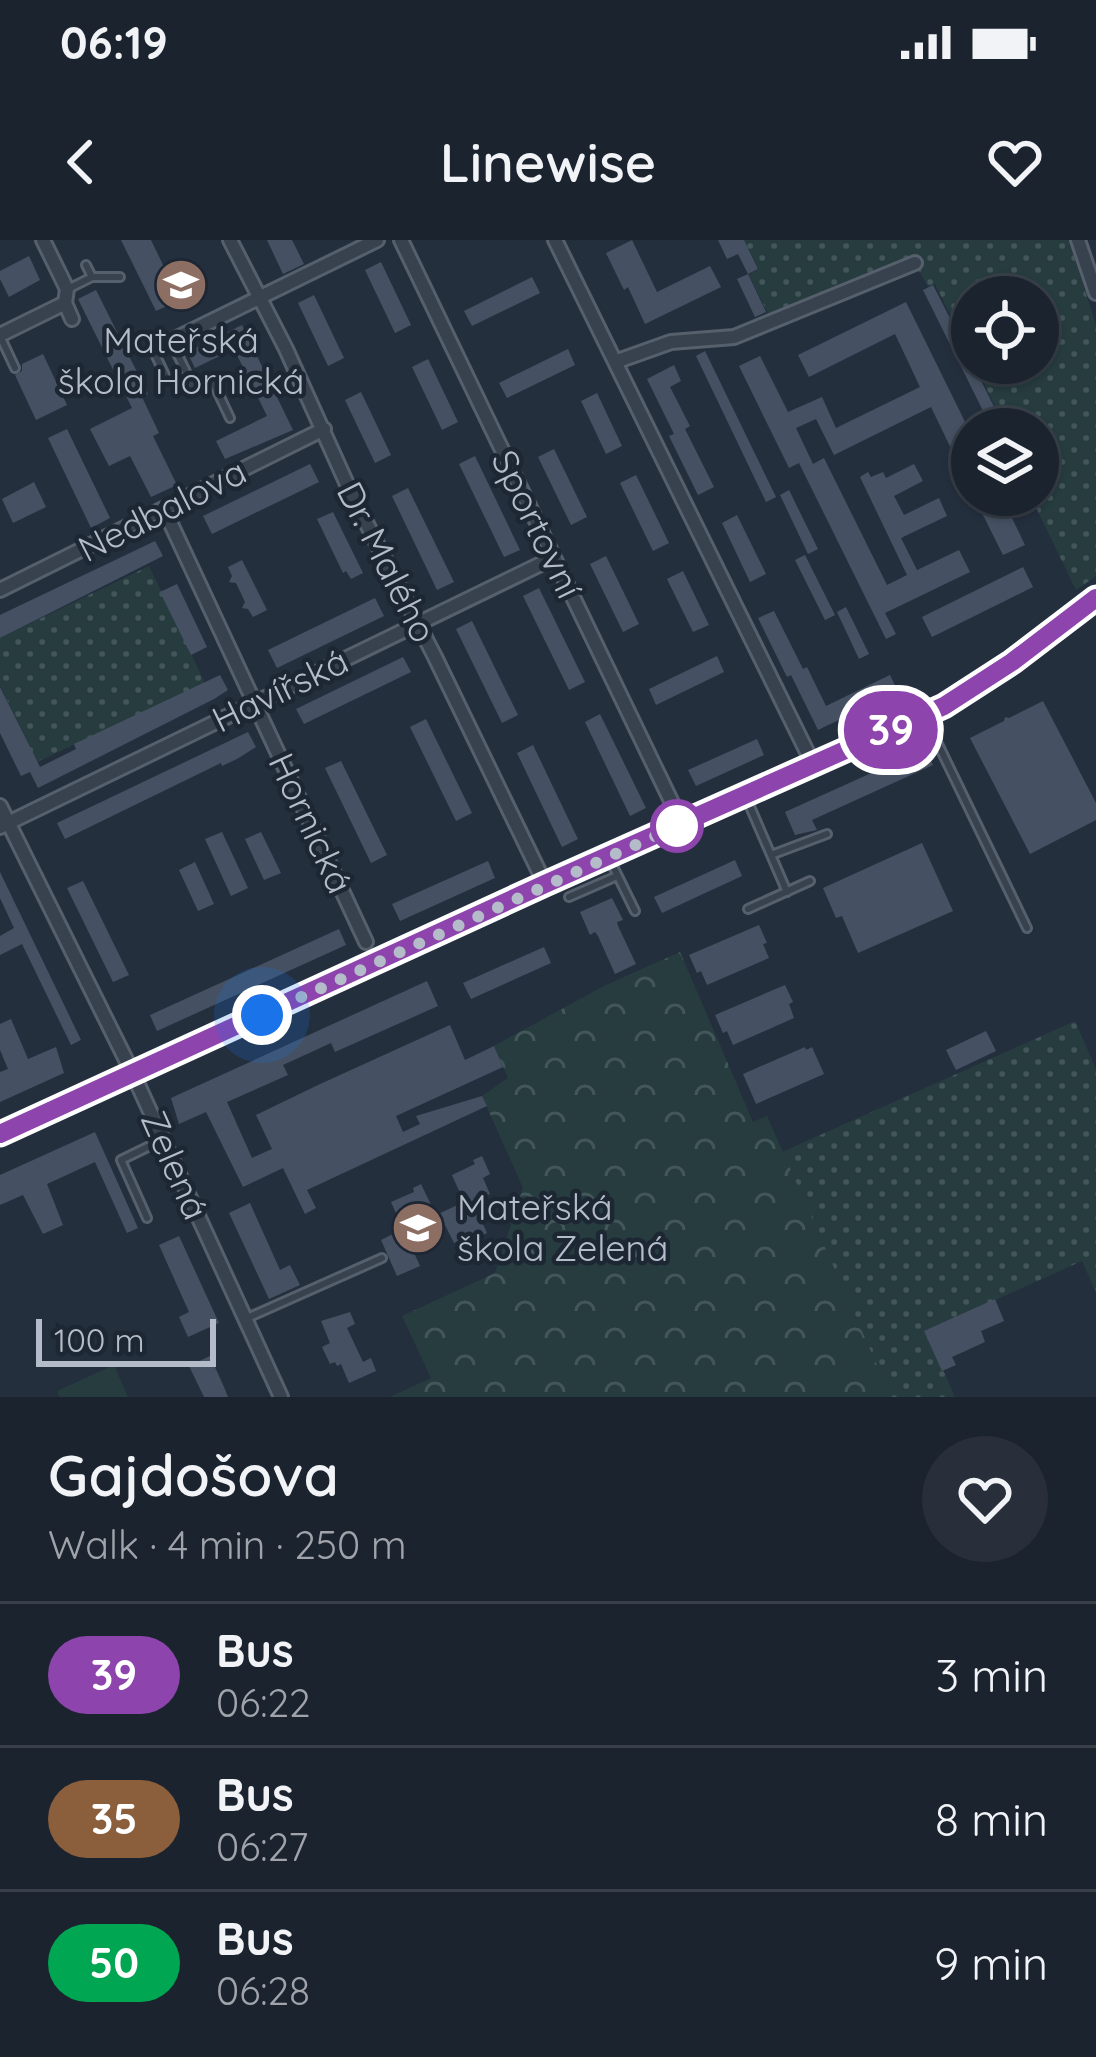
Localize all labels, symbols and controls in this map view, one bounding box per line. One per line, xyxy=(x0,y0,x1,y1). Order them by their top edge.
text: 06:19 xyxy=(60,14,168,70)
text: Linewise xyxy=(440,128,656,196)
icon: back xyxy=(48,129,114,195)
icon: heart xyxy=(982,129,1048,195)
school or university icon: Mateřská škola Hornická xyxy=(153,257,209,313)
map controls xyxy=(951,276,1059,516)
button: locate xyxy=(951,276,1059,384)
place label: Mateřská škola Hornická xyxy=(58,317,304,403)
button: layers xyxy=(951,408,1059,516)
street label: Sportovní xyxy=(482,443,593,605)
street label: Nedbalova xyxy=(70,448,253,571)
street label: Dr. Malého xyxy=(328,474,447,650)
street label: Havířská xyxy=(204,637,355,742)
line badge: 39 xyxy=(837,691,945,769)
text: 39 xyxy=(868,703,914,756)
street label: Hornická xyxy=(259,745,363,900)
unlabelled marker xyxy=(652,801,702,851)
your location xyxy=(232,985,292,1045)
street label: Zelená xyxy=(132,1103,219,1226)
place label: Mateřská škola Zelená xyxy=(457,1184,668,1270)
school or university icon: Mateřská škola Zelená xyxy=(390,1200,446,1256)
scale bar xyxy=(36,1313,216,1366)
text: 100 m xyxy=(54,1319,145,1360)
button: heart xyxy=(922,1436,1048,1562)
text: Gajdošova xyxy=(48,1439,339,1510)
text: Walk · 4 min · 250 m xyxy=(48,1520,407,1569)
text: Bus xyxy=(216,1622,294,1678)
text: 3 min xyxy=(935,1647,1048,1703)
text: 39 xyxy=(91,1648,137,1701)
text: 06:22 xyxy=(216,1678,311,1727)
text: Bus xyxy=(216,1766,294,1822)
text: 8 min xyxy=(935,1791,1048,1847)
text: 35 xyxy=(91,1792,137,1845)
text: 06:27 xyxy=(216,1822,308,1871)
text: Bus xyxy=(216,1910,294,1966)
text: 9 min xyxy=(934,1935,1048,1991)
text: 50 xyxy=(89,1936,139,1989)
text: 06:28 xyxy=(216,1966,310,2015)

